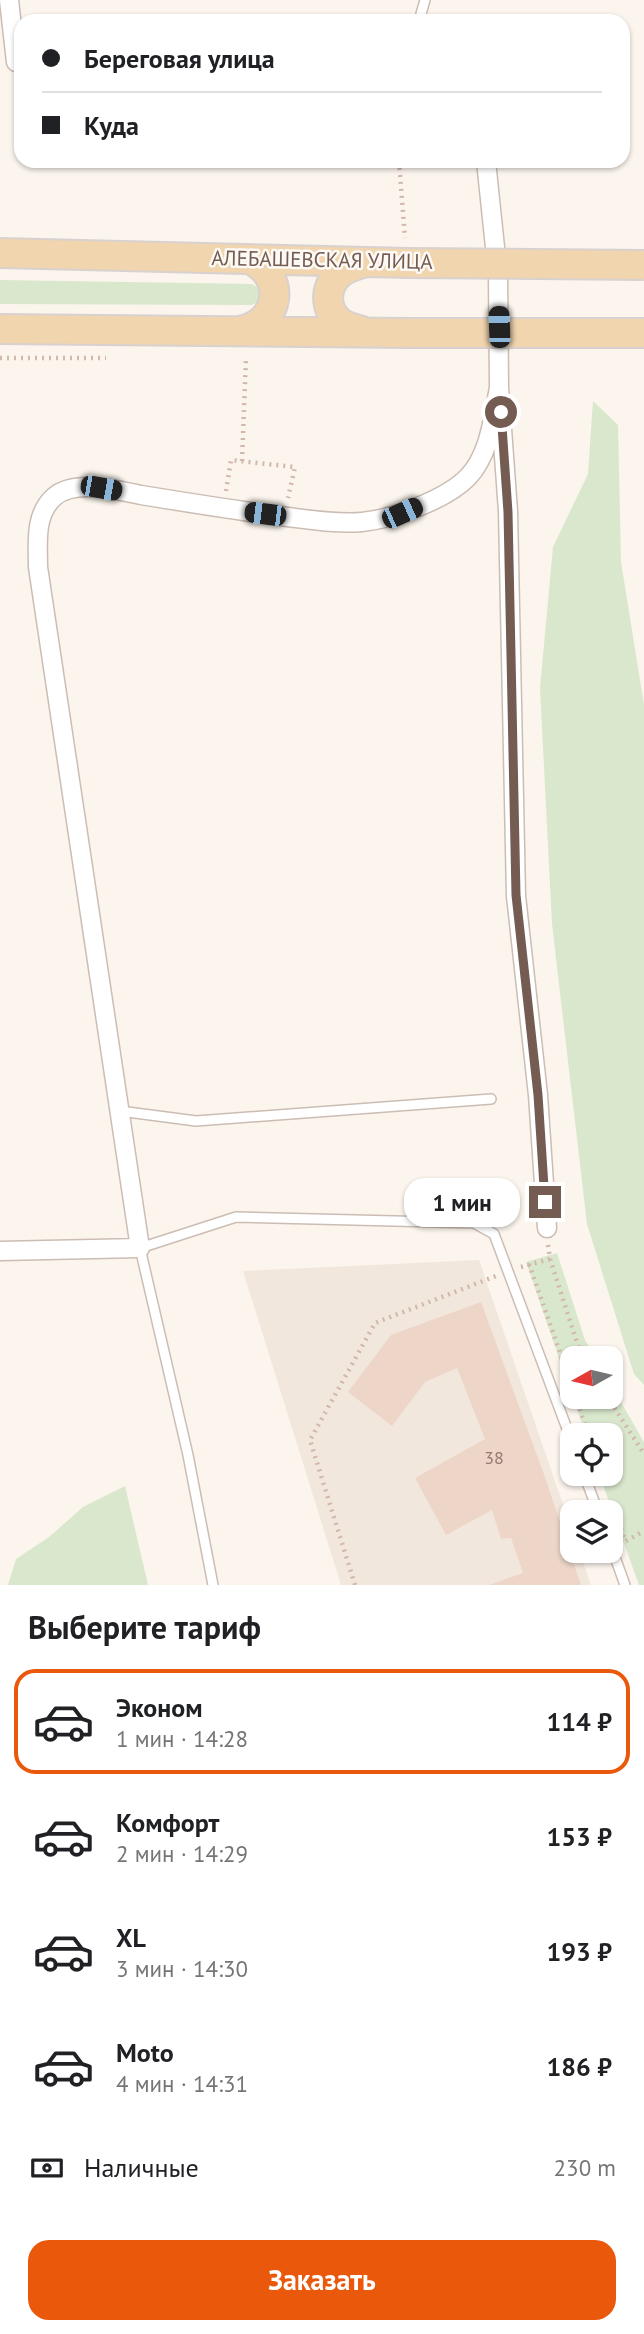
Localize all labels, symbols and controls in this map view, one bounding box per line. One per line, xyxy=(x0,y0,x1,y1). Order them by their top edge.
text: Береговая улица xyxy=(84,42,275,75)
text: Куда xyxy=(84,109,139,142)
street label: АЛЕБАШЕВСКАЯ УЛИЦА xyxy=(211,244,434,275)
car xyxy=(488,306,511,348)
route start xyxy=(485,396,517,428)
car xyxy=(79,474,124,502)
car xyxy=(379,495,426,531)
car xyxy=(243,501,288,527)
callout: 1 мин xyxy=(405,1178,520,1226)
route end xyxy=(529,1186,561,1218)
text: 1 мин xyxy=(432,1188,492,1217)
north arrow xyxy=(560,1346,623,1409)
map controls xyxy=(560,1346,623,1563)
button: locate xyxy=(560,1423,623,1486)
house number: 38 xyxy=(484,1446,504,1469)
button: layers xyxy=(560,1500,623,1563)
text: Выберите тариф xyxy=(28,1606,261,1648)
icon: car xyxy=(32,1690,95,1753)
text: Эконом xyxy=(116,1691,203,1724)
text: 114 ₽ xyxy=(546,1705,612,1738)
text: 1 мин · 14:28 xyxy=(116,1724,248,1753)
icon: car xyxy=(32,1805,95,1868)
text: Комфорт xyxy=(116,1806,219,1839)
text: 153 ₽ xyxy=(546,1820,612,1853)
text: 2 мин · 14:29 xyxy=(116,1839,248,1868)
icon: car xyxy=(32,1920,95,1983)
text: XL xyxy=(116,1921,146,1954)
text: 193 ₽ xyxy=(546,1935,612,1968)
text: 3 мин · 14:30 xyxy=(116,1954,248,1983)
icon: car xyxy=(32,2035,95,2098)
text: Moto xyxy=(116,2036,174,2069)
text: 186 ₽ xyxy=(546,2050,612,2083)
text: 4 мин · 14:31 xyxy=(116,2069,248,2098)
icon: cash xyxy=(28,2149,66,2187)
text: Наличные xyxy=(84,2151,199,2184)
text: 230 m xyxy=(554,2153,616,2182)
button: Заказать xyxy=(28,2240,616,2320)

